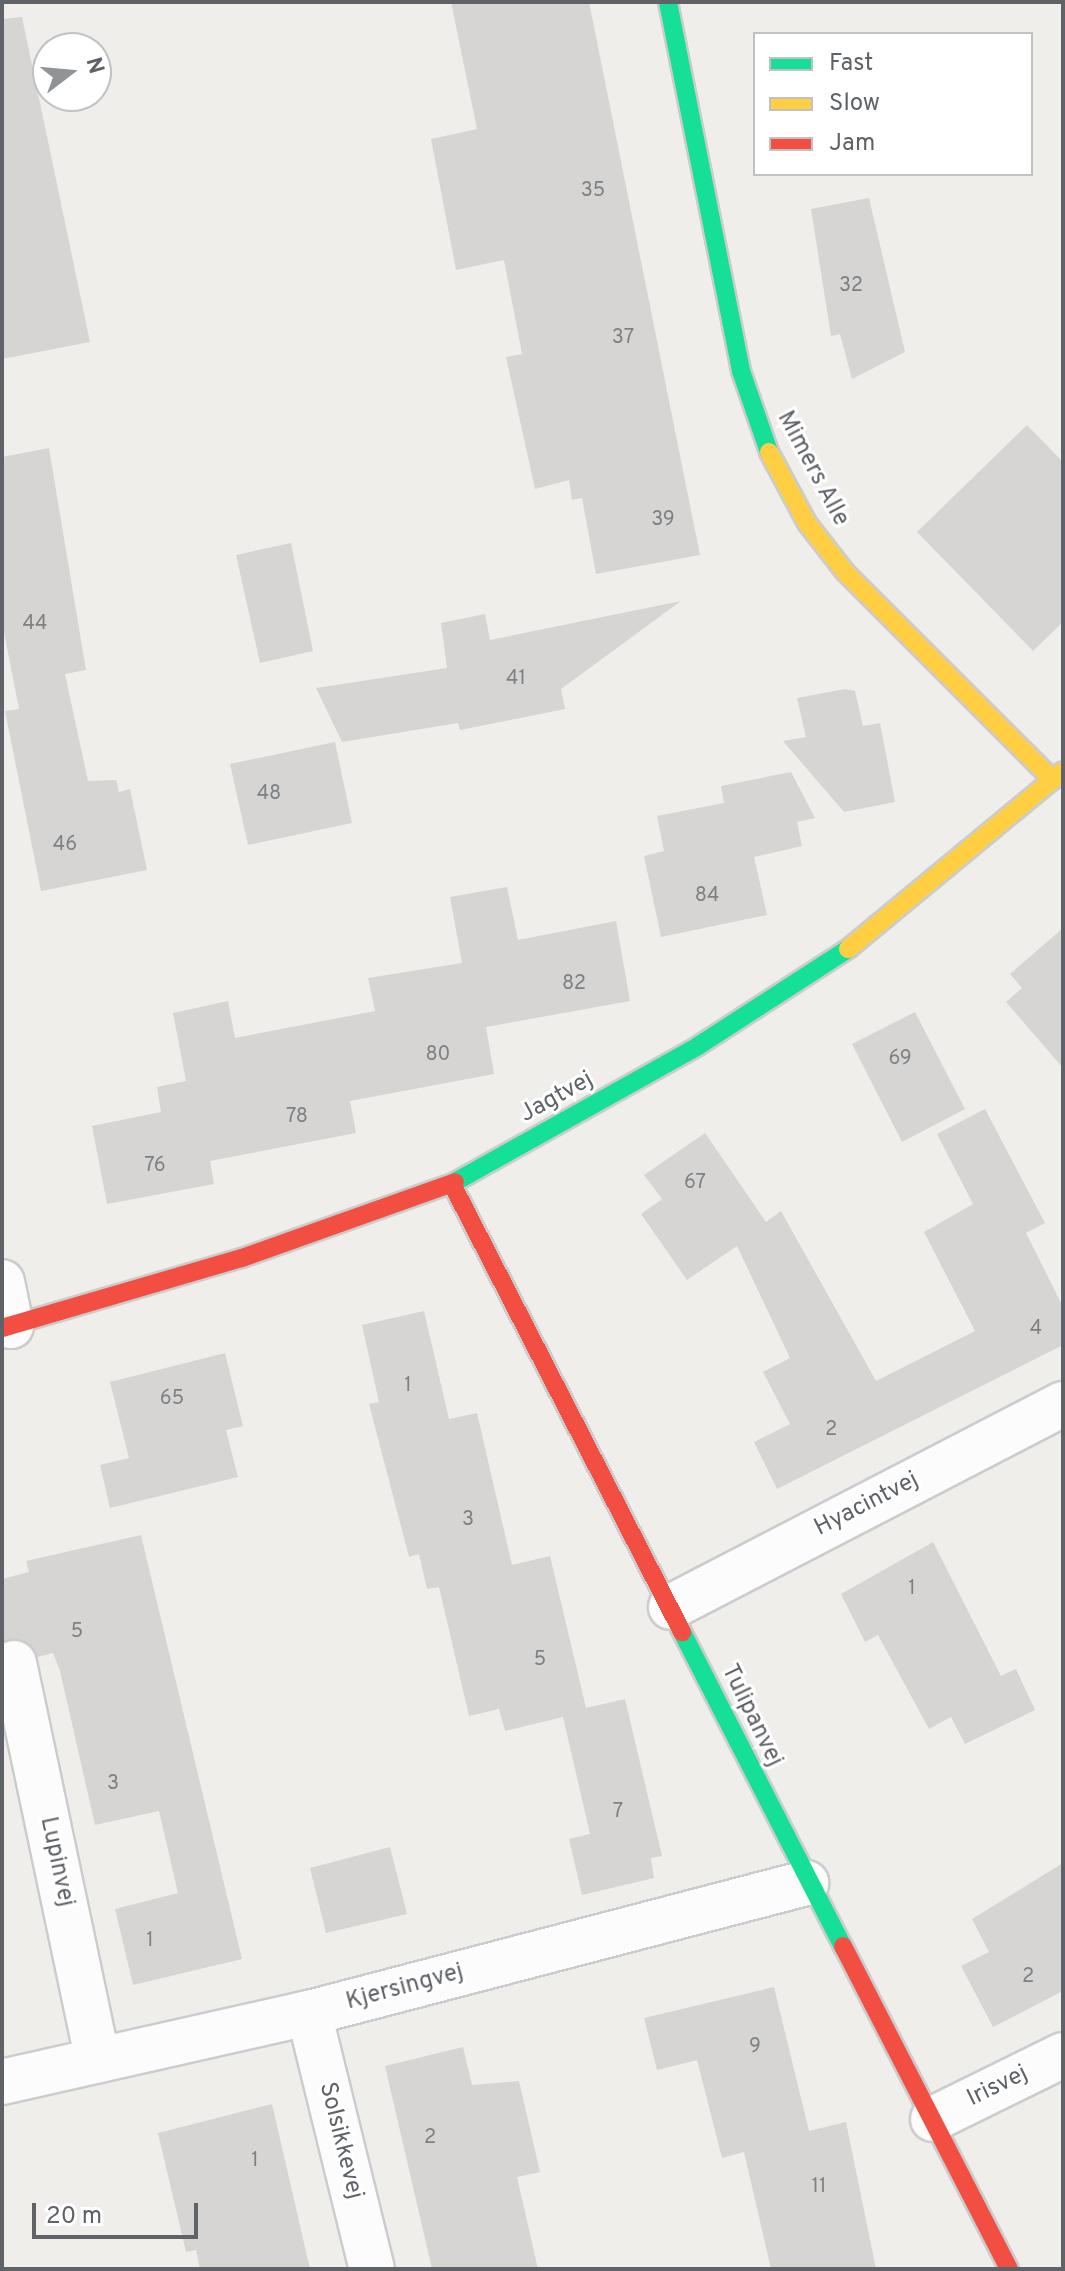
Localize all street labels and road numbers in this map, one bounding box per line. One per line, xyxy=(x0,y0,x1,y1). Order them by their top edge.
street label: Mimers Alle xyxy=(769,406,855,532)
street label: Jagtvej xyxy=(515,1066,599,1130)
street label: Hyacintvej xyxy=(810,1467,924,1543)
street label: Tulipanvej xyxy=(714,1660,788,1772)
street label: Lupinvej xyxy=(32,1814,80,1910)
street label: Kjersingvej xyxy=(343,1959,467,2017)
street label: Irisvej xyxy=(963,2060,1033,2114)
street label: Solsikkevej xyxy=(312,2080,368,2202)

